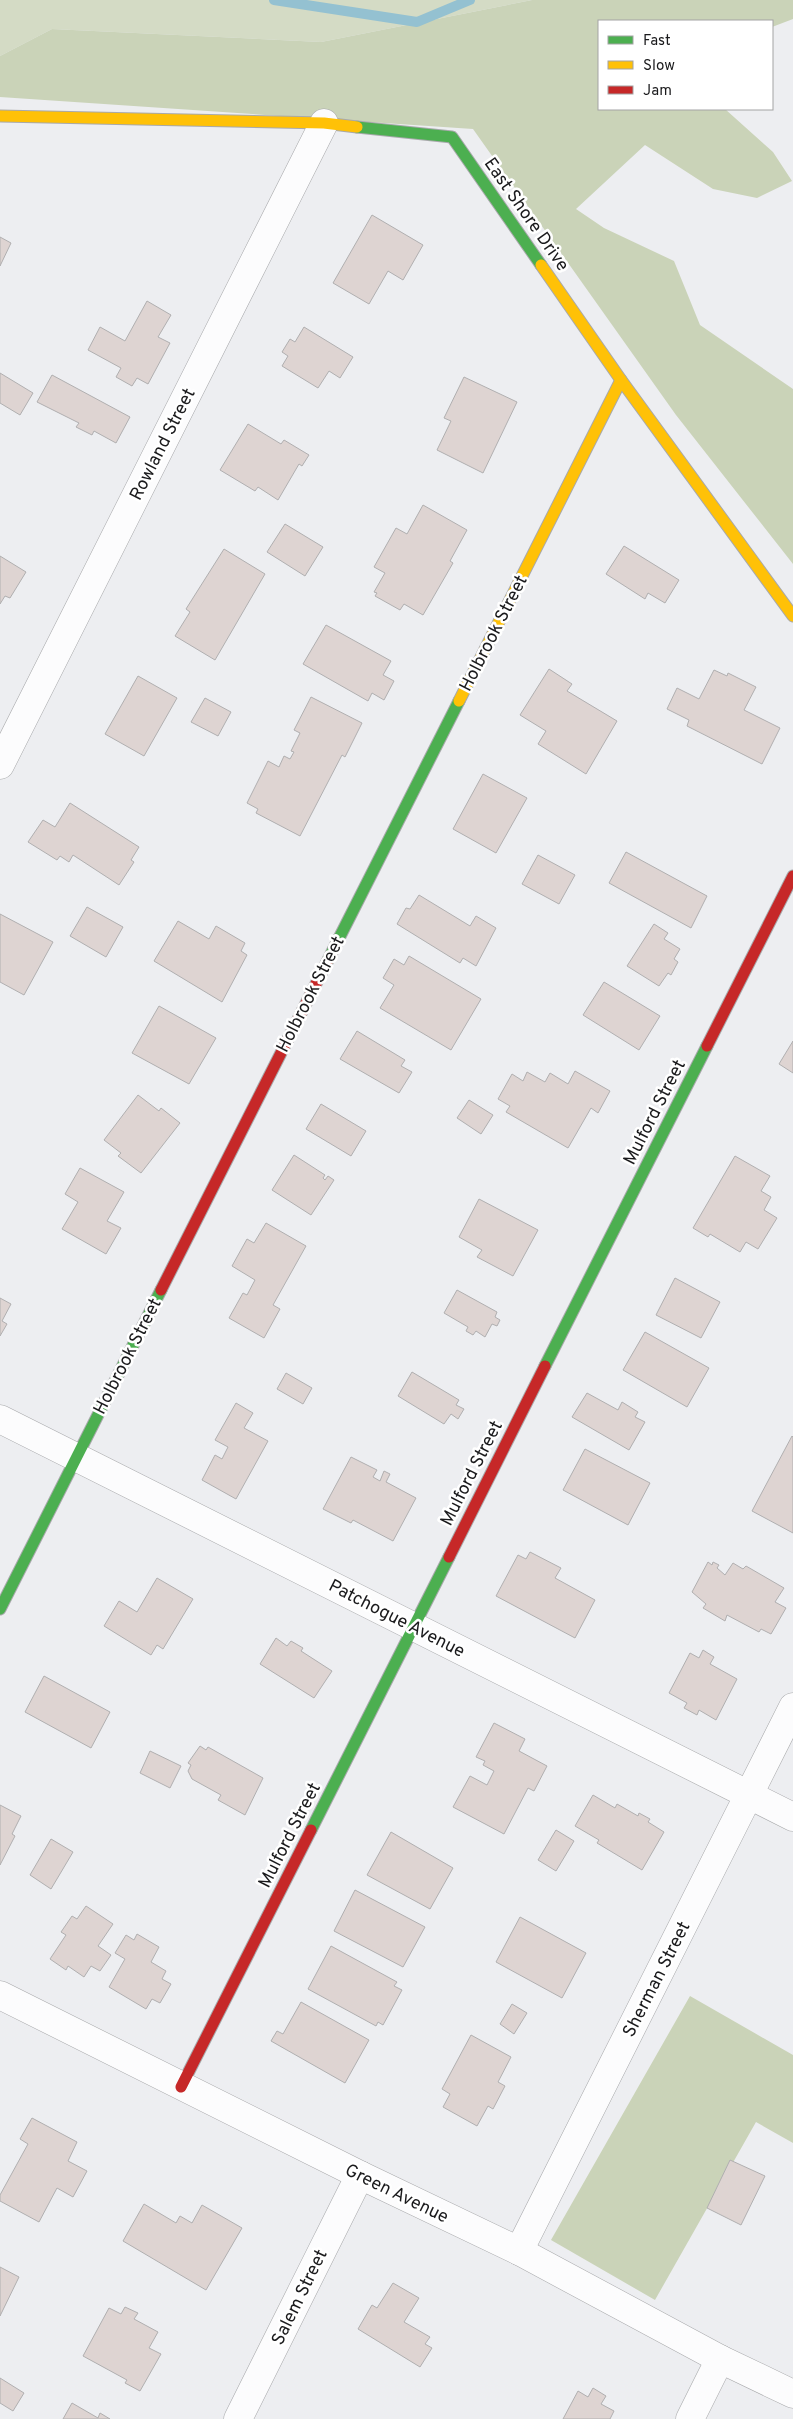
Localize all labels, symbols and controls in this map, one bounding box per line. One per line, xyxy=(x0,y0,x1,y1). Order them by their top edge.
legend xyxy=(598,20,773,110)
text: Fast xyxy=(643,32,671,51)
text: Slow xyxy=(643,57,675,76)
text: Jam xyxy=(643,82,672,101)
street label: East Shore Drive xyxy=(478,153,574,276)
street label: Rowland Street xyxy=(125,385,201,505)
street label: Holbrook Street xyxy=(455,572,534,696)
street label: Holbrook Street xyxy=(272,933,351,1057)
street label: Mulford Street xyxy=(619,1056,692,1169)
street label: Holbrook Street xyxy=(89,1295,168,1419)
street label: Mulford Street xyxy=(436,1417,509,1530)
street label: Patchogue Avenue xyxy=(324,1575,468,1664)
street label: Mulford Street xyxy=(254,1779,327,1892)
street label: Sherman Street xyxy=(618,1918,696,2041)
street label: Green Avenue xyxy=(341,2159,452,2229)
street label: Salem Street xyxy=(267,2246,333,2349)

